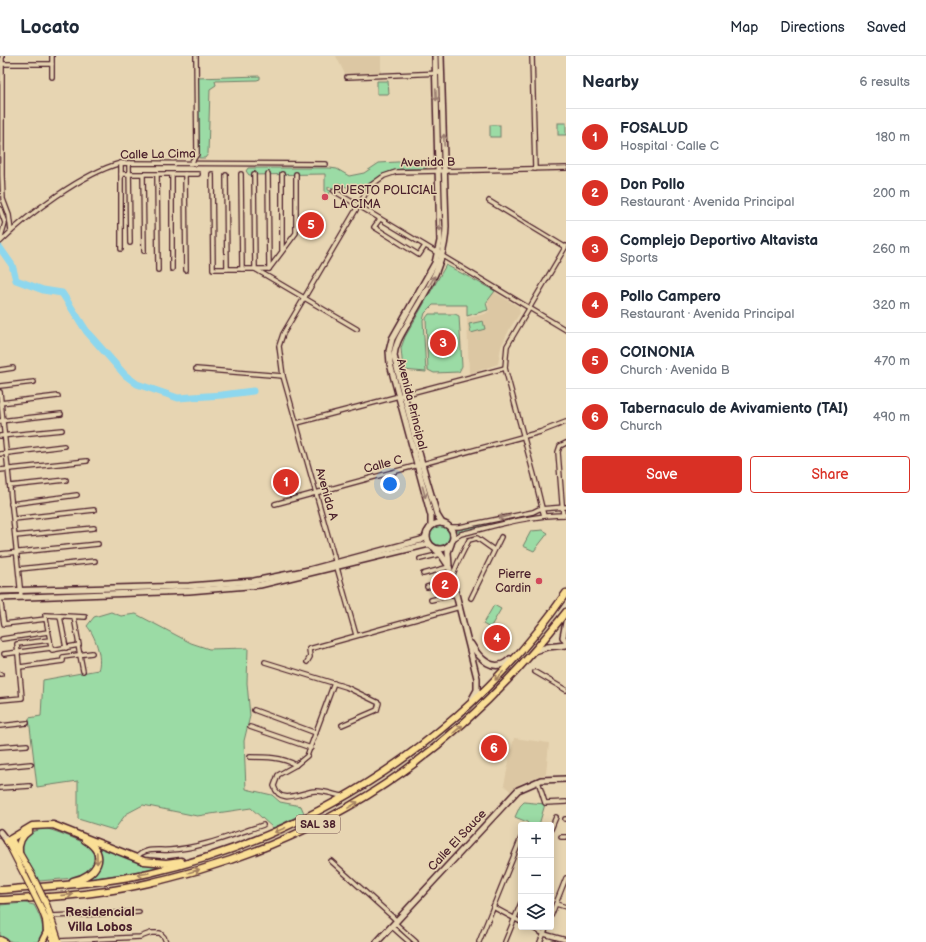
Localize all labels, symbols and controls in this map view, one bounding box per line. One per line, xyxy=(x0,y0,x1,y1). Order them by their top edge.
text: Locato xyxy=(20,16,80,39)
text: Map xyxy=(730,19,758,36)
text: Directions xyxy=(780,19,845,36)
text: Saved xyxy=(867,19,906,36)
text: Nearby xyxy=(582,72,639,92)
text: 6 results xyxy=(860,74,910,90)
one-way arrow xyxy=(432,88,440,101)
text: FOSALUD xyxy=(620,119,688,138)
text: 1 xyxy=(592,129,598,145)
text: 180 m xyxy=(875,129,910,145)
one-way arrow xyxy=(440,134,448,147)
text: Hospital · Calle C xyxy=(620,138,719,154)
street label: Calle La Cima xyxy=(120,146,196,163)
street label: Avenida B xyxy=(401,155,455,170)
text: Don Pollo xyxy=(620,175,685,194)
place label: PUESTO POLICIAL LA CIMA xyxy=(333,183,437,212)
text: 2 xyxy=(591,185,599,201)
text: 200 m xyxy=(873,185,910,201)
marker: PUESTO POLICIAL LA CIMA xyxy=(320,192,330,202)
text: Restaurant · Avenida Principal xyxy=(620,194,794,210)
pin: 5 xyxy=(298,210,324,240)
one-way arrow xyxy=(436,218,444,231)
text: Complejo Deportivo Altavista xyxy=(620,231,818,250)
text: 3 xyxy=(591,241,599,257)
text: 260 m xyxy=(872,241,910,257)
text: Sports xyxy=(620,250,658,266)
one-way arrow xyxy=(428,275,436,287)
text: Pollo Campero xyxy=(620,287,721,306)
text: 4 xyxy=(591,297,599,313)
text: 320 m xyxy=(872,297,910,313)
text: Restaurant · Avenida Principal xyxy=(620,306,794,322)
pin: 3 xyxy=(430,328,456,358)
text: COINONIA xyxy=(620,343,695,362)
text: 5 xyxy=(591,353,599,369)
text: 470 m xyxy=(874,353,910,369)
street label: Avenida Principal xyxy=(393,357,430,451)
text: Church · Avenida B xyxy=(620,362,730,378)
text: Tabernaculo de Avivamiento (TAI) xyxy=(620,399,848,418)
text: 6 xyxy=(591,409,599,425)
text: 490 m xyxy=(873,409,910,425)
text: Church xyxy=(620,418,662,434)
street label: Calle C xyxy=(362,452,405,477)
button: Save xyxy=(582,456,742,493)
button: Share xyxy=(750,456,910,493)
street label: Avenida A xyxy=(312,466,341,523)
pin: 1 xyxy=(273,467,299,497)
your location xyxy=(380,474,400,494)
one-way arrow xyxy=(421,485,428,498)
one-way arrow xyxy=(498,513,511,521)
place label: Pierre Cardin xyxy=(495,567,531,596)
pin: 2 xyxy=(432,570,458,600)
marker: Pierre Cardin xyxy=(534,576,544,586)
pin: 4 xyxy=(484,623,510,653)
one-way arrow xyxy=(494,671,503,681)
one-way arrow xyxy=(452,724,463,733)
pin: 6 xyxy=(481,733,507,763)
one-way arrow xyxy=(347,801,359,809)
street label: Calle El Sauce xyxy=(425,806,490,874)
road number: SAL 38 xyxy=(296,815,340,833)
map controls xyxy=(518,822,554,930)
button: + xyxy=(518,822,554,858)
one-way arrow xyxy=(274,827,286,835)
one-way arrow xyxy=(93,851,100,864)
button: − xyxy=(518,858,554,894)
one-way arrow xyxy=(188,867,201,874)
one-way arrow xyxy=(136,871,149,879)
one-way arrow xyxy=(60,892,73,899)
button: layers xyxy=(518,894,554,930)
district label: Residencial Villa Lobos xyxy=(65,904,135,935)

